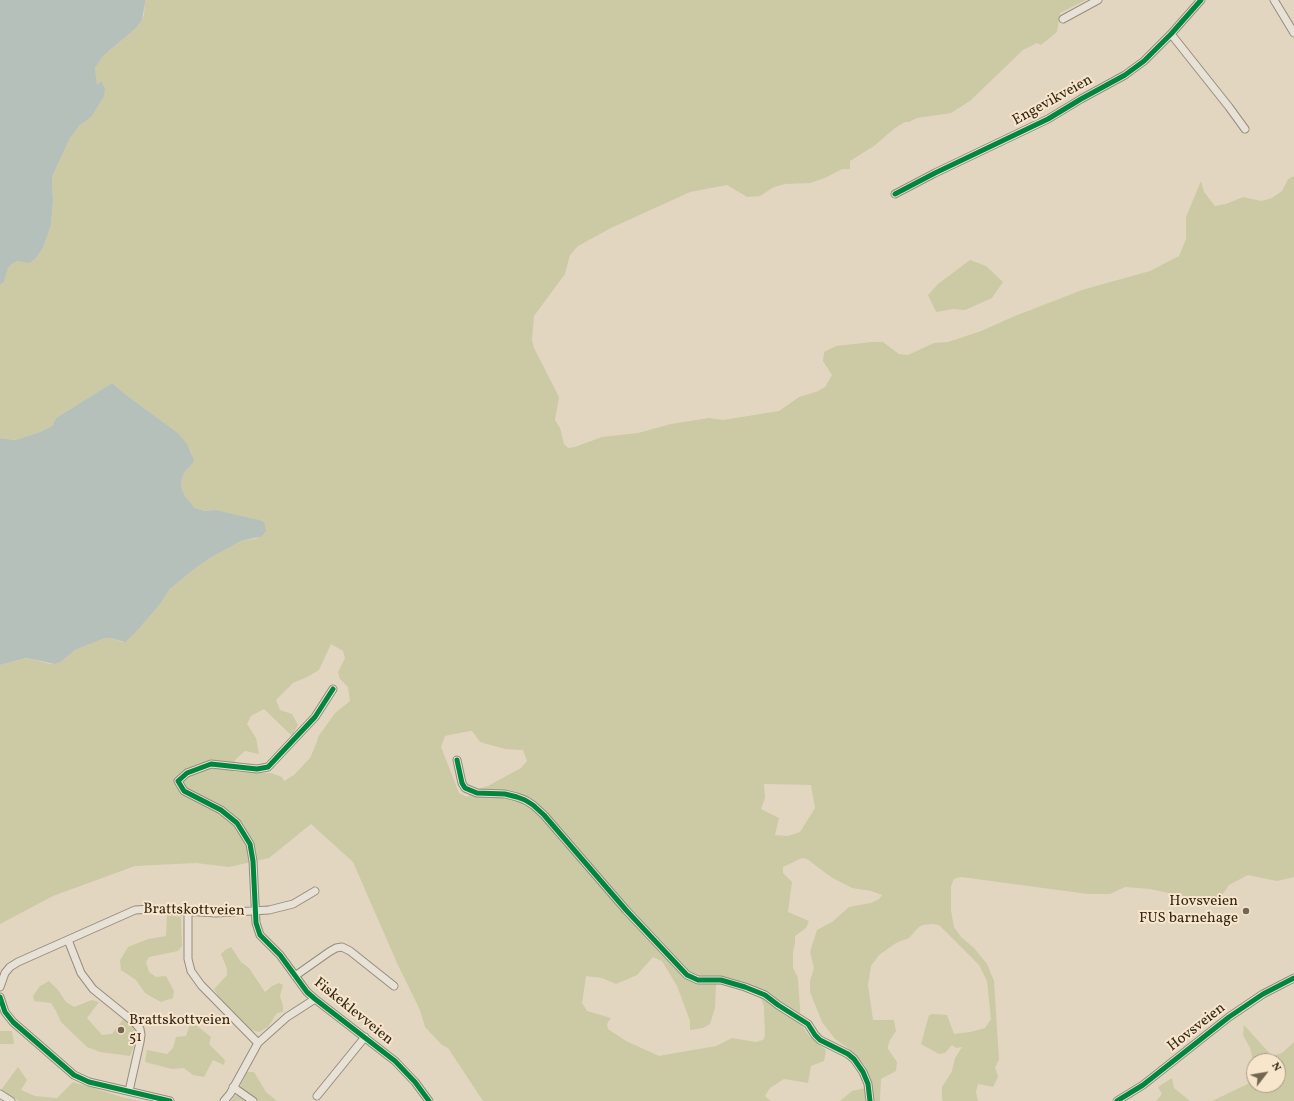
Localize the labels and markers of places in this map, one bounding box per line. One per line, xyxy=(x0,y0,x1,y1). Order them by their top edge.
place label: Hovsveien FUS barnehage xyxy=(1139,893,1238,928)
marker: Hovsveien FUS barnehage xyxy=(1241,906,1251,916)
place label: Brattskottveien 51 xyxy=(129,1012,230,1047)
marker: Brattskottveien 51 xyxy=(116,1025,126,1035)

